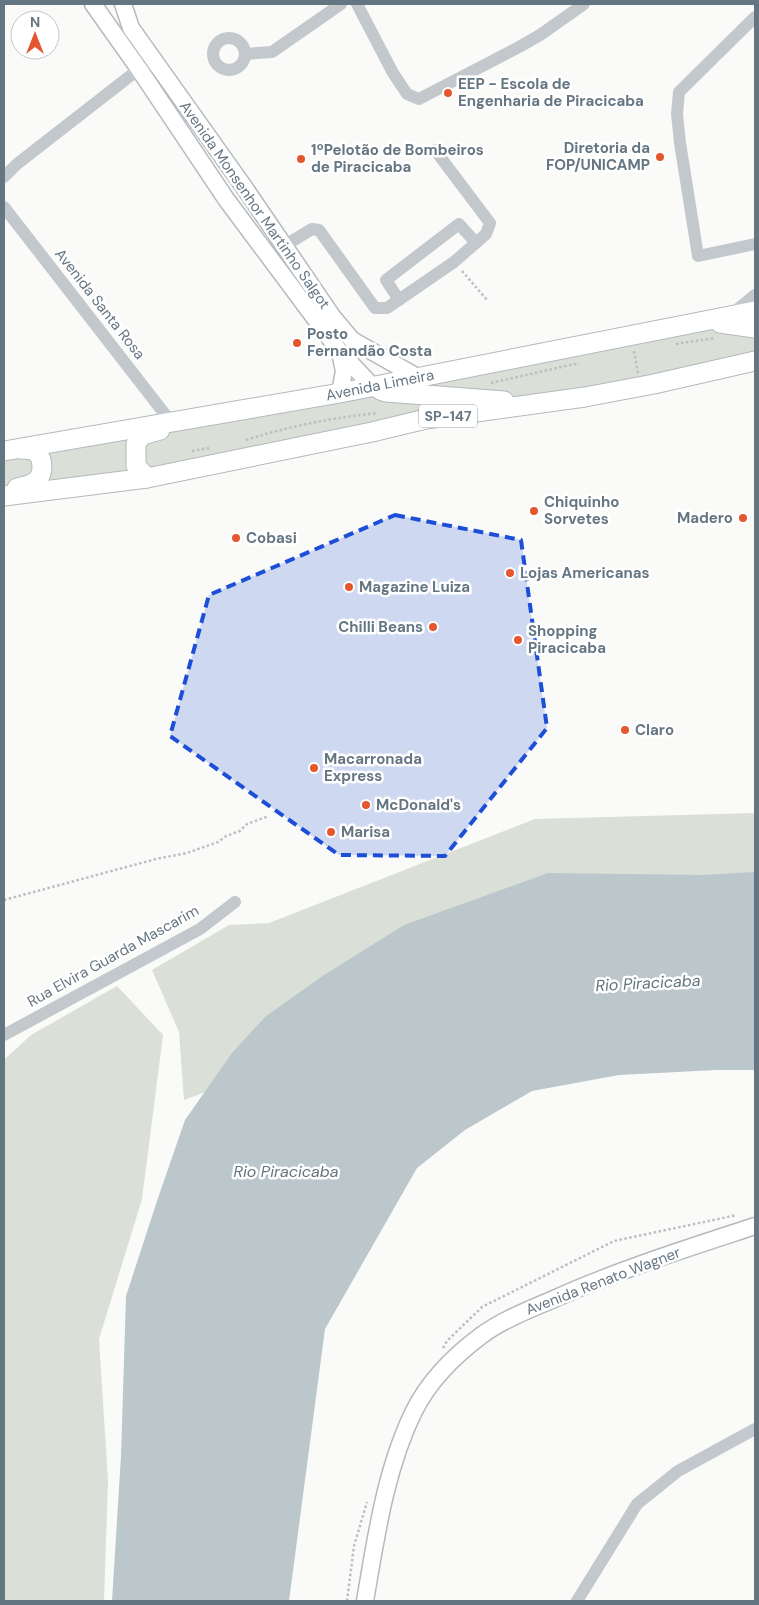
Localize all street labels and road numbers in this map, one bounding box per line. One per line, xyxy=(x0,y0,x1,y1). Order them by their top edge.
street label: Avenida Monsenhor Martinho Salgot xyxy=(175,97,335,313)
street label: Avenida Santa Rosa xyxy=(50,244,150,364)
street label: Avenida Limeira xyxy=(324,365,436,405)
road number: SP-147 xyxy=(419,404,477,428)
street label: Rua Elvira Guarda Mascarim xyxy=(24,900,202,1012)
street label: Avenida Renato Wagner xyxy=(523,1242,684,1320)

